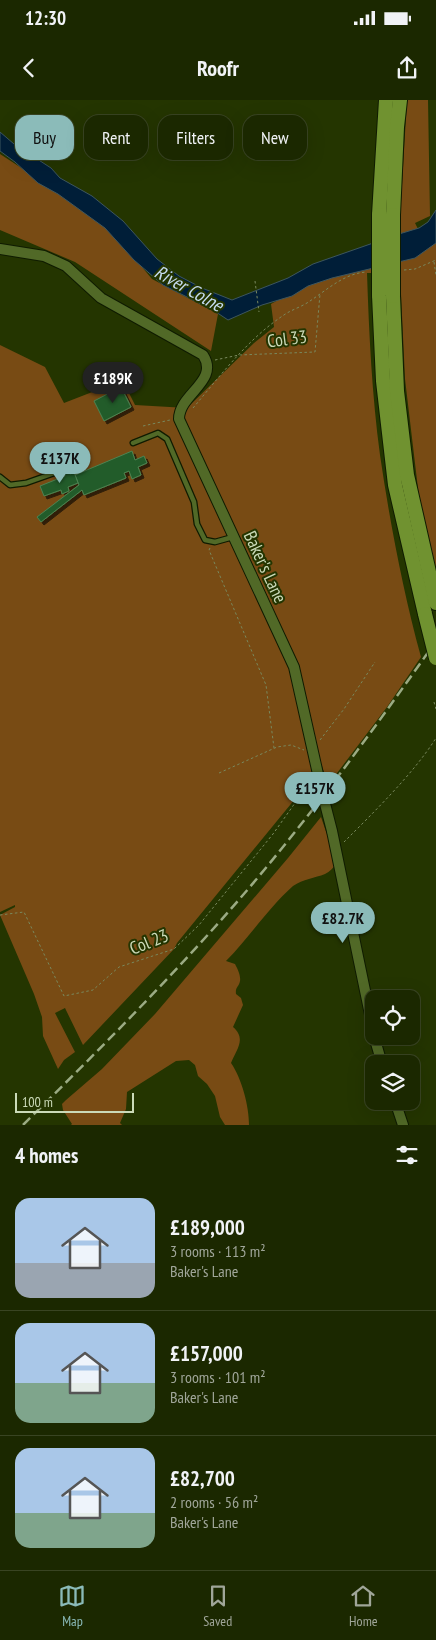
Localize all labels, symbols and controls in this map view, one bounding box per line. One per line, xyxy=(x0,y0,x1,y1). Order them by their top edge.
text: 12:30 xyxy=(25,6,66,30)
icon: back xyxy=(15,54,43,82)
text: Roofr xyxy=(197,54,239,82)
icon: share xyxy=(393,54,421,82)
chip: Buy xyxy=(15,115,74,160)
chip: Rent xyxy=(84,115,148,160)
chip: Filters xyxy=(158,115,233,160)
chip: New xyxy=(243,115,307,160)
water label: River Colne xyxy=(151,259,228,317)
street label: Col 33 xyxy=(266,325,308,352)
pin: £189K xyxy=(78,362,148,404)
text: £189K xyxy=(94,368,132,388)
pin: £137K xyxy=(25,442,95,484)
text: £137K xyxy=(41,448,79,468)
street label: Baker's Lane xyxy=(239,527,292,606)
pin: £157K xyxy=(280,772,350,814)
text: £157K xyxy=(296,778,334,798)
pin: £82.7K xyxy=(302,902,384,944)
text: £82.7K xyxy=(322,908,364,928)
street label: Col 23 xyxy=(126,923,172,960)
map controls xyxy=(365,990,420,1110)
button: locate xyxy=(365,990,420,1045)
button: layers xyxy=(365,1055,420,1110)
scale bar xyxy=(15,1090,134,1113)
text: 100 m xyxy=(22,1093,53,1111)
icon: filters xyxy=(393,1141,421,1169)
text: 4 homes xyxy=(15,1142,78,1169)
text: £189,000 xyxy=(170,1214,245,1241)
icon: home xyxy=(55,1218,115,1278)
text: 3 rooms · 113 m² xyxy=(170,1241,266,1261)
text: Baker's Lane xyxy=(170,1261,238,1281)
text: £157,000 xyxy=(170,1340,243,1367)
icon: home xyxy=(55,1343,115,1403)
text: 3 rooms · 101 m² xyxy=(170,1367,266,1387)
text: Baker's Lane xyxy=(170,1387,238,1407)
text: £82,700 xyxy=(170,1465,235,1492)
icon: home xyxy=(55,1468,115,1528)
text: 2 rooms · 56 m² xyxy=(170,1492,258,1512)
text: Baker's Lane xyxy=(170,1512,238,1532)
tab: Map xyxy=(58,1582,86,1630)
tab: Saved xyxy=(203,1582,232,1630)
tab: Home xyxy=(349,1582,378,1630)

